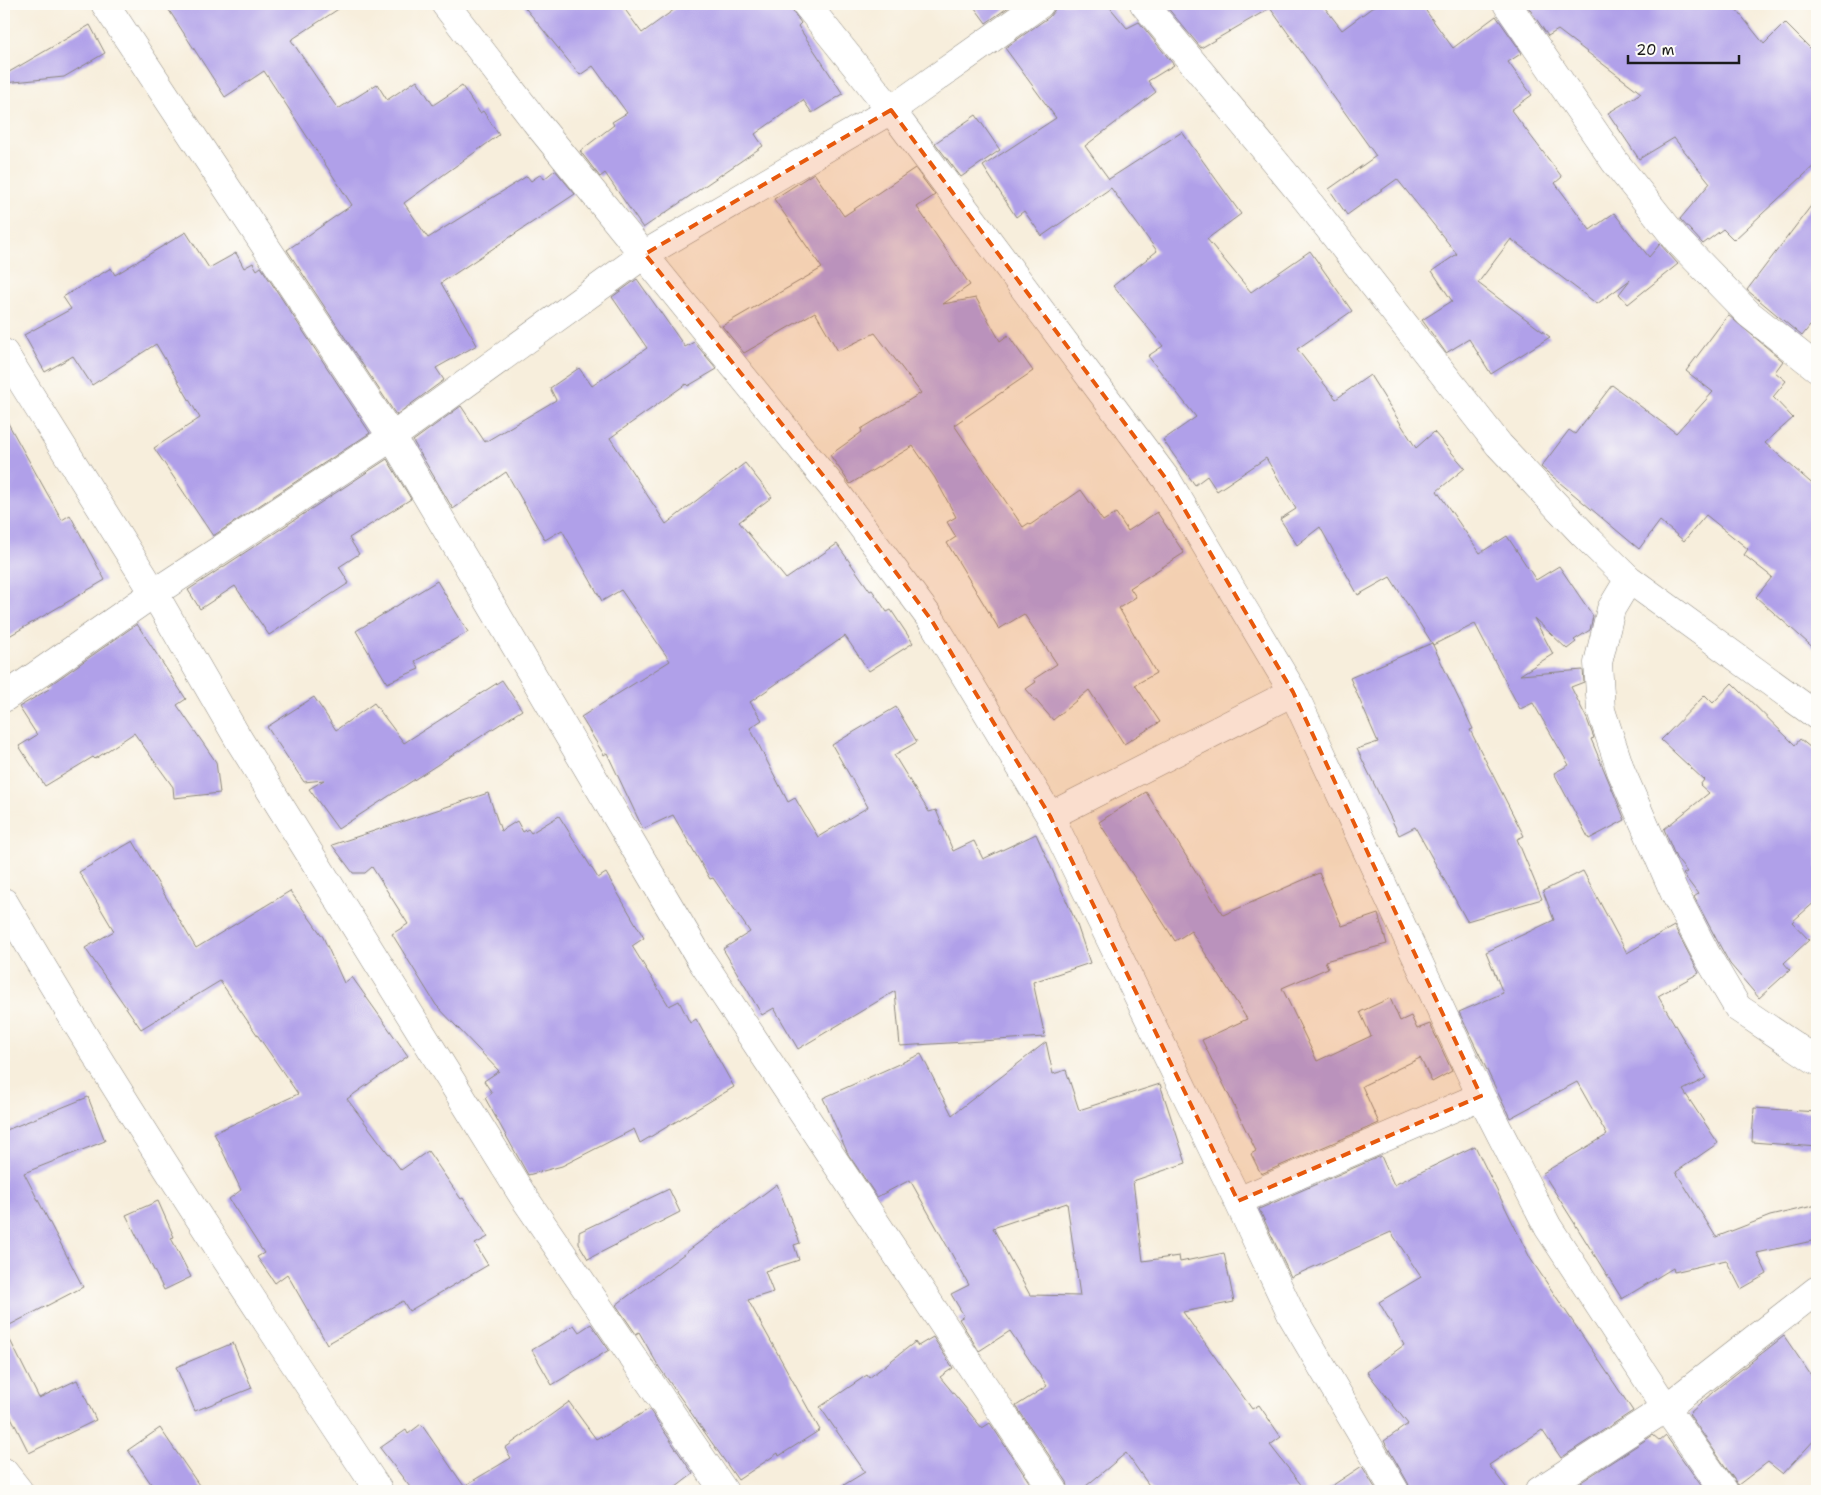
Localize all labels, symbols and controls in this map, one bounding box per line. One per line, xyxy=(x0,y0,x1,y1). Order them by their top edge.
scale bar xyxy=(1628,32,1740,64)
text: 20 m xyxy=(1636,40,1675,60)

